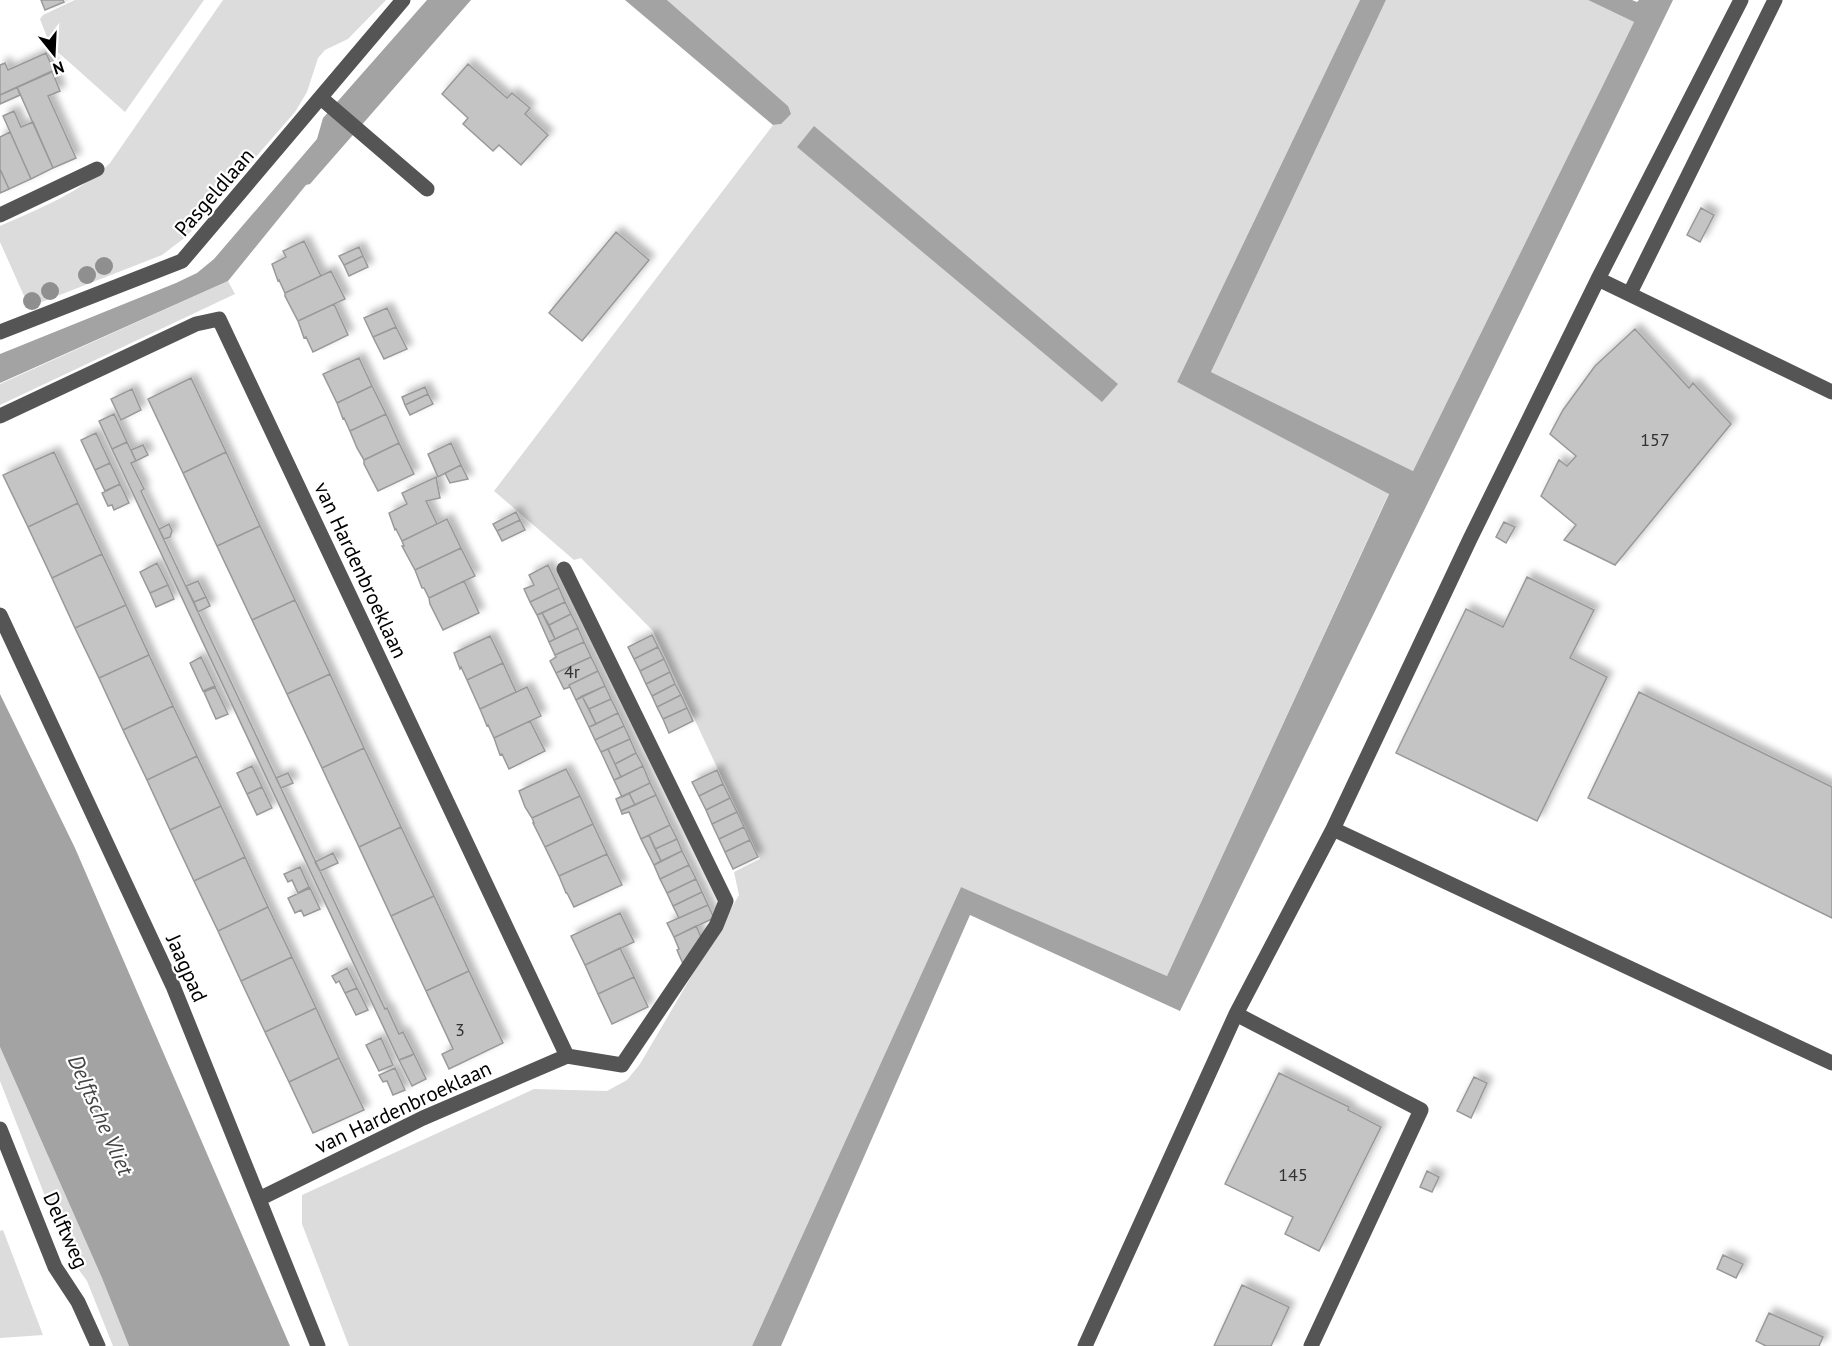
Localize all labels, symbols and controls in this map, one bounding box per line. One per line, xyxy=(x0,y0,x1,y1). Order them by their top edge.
north arrow xyxy=(24,24,84,84)
text: N xyxy=(51,57,67,79)
street label: Pasgeldlaan xyxy=(168,142,260,242)
house number: 157 xyxy=(1640,428,1670,451)
street label: van Hardenbroeklaan xyxy=(308,477,414,663)
house number: 4r xyxy=(564,660,580,683)
street label: Jaagpad xyxy=(160,929,214,1006)
house number: 3 xyxy=(455,1018,465,1041)
water label: Delftsche Vliet xyxy=(62,1050,140,1181)
street label: van Hardenbroeklaan xyxy=(310,1054,496,1160)
house number: 145 xyxy=(1278,1163,1308,1186)
street label: Delftweg xyxy=(37,1188,95,1272)

